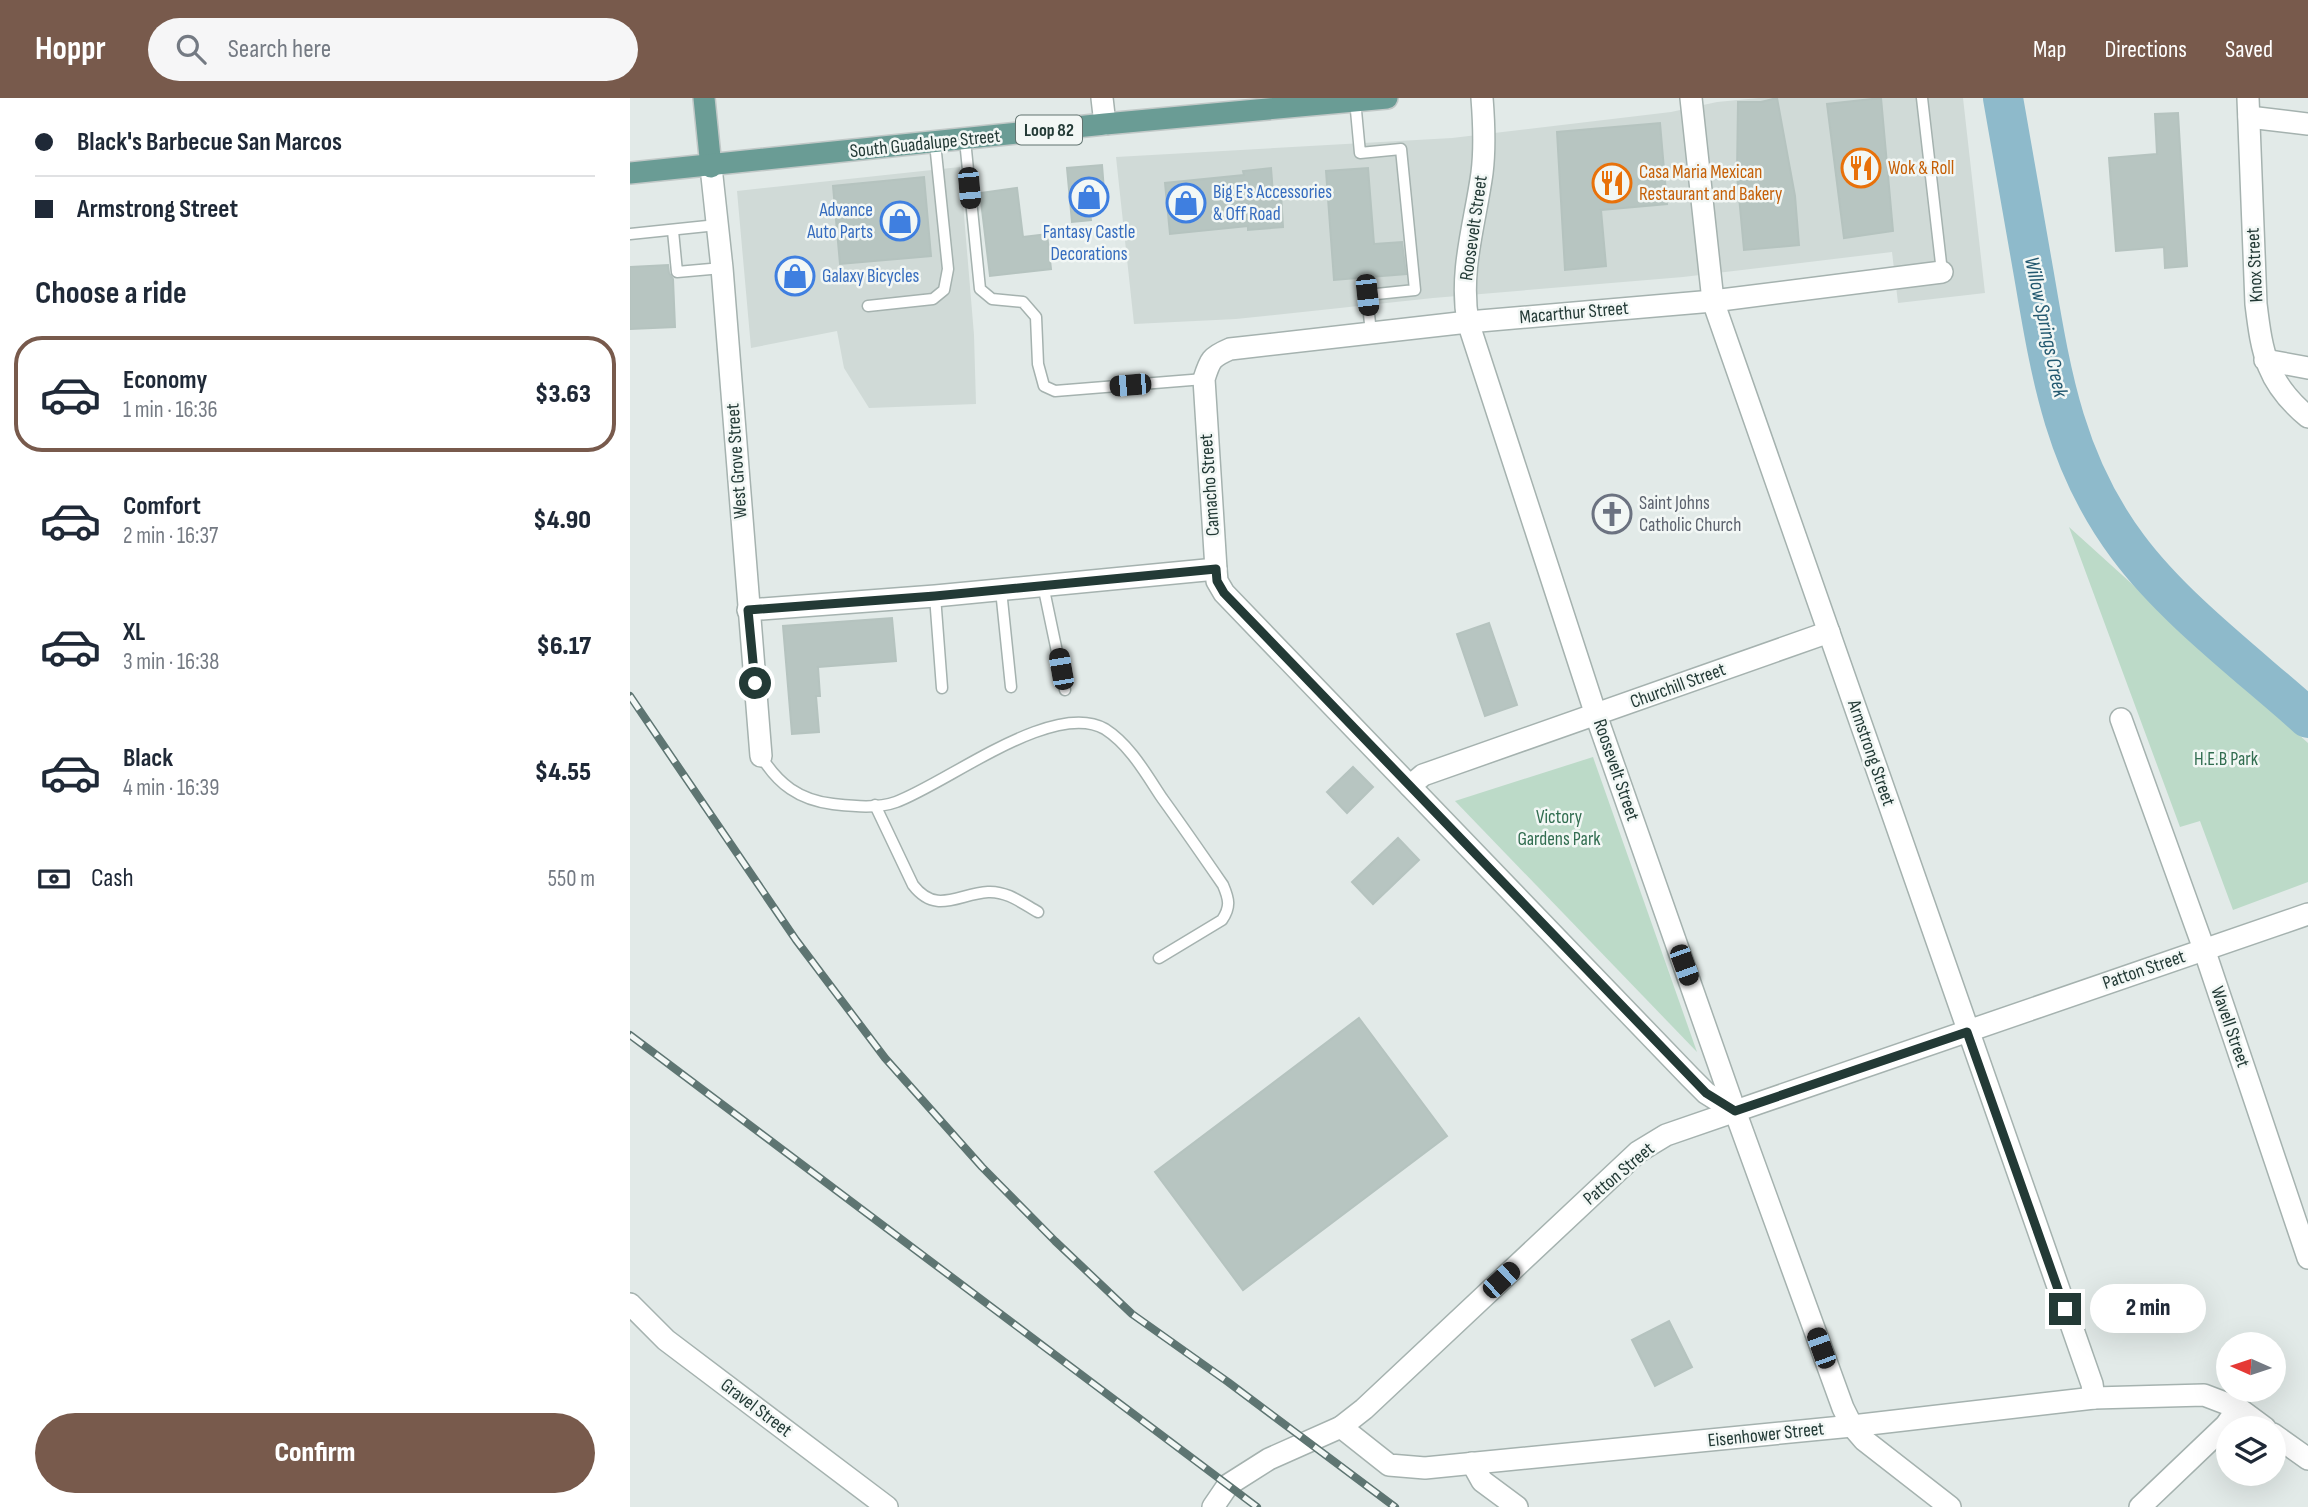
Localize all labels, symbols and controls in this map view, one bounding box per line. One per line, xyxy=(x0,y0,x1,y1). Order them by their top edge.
search box xyxy=(148,18,638,81)
text: Hoppr xyxy=(35,29,106,69)
icon: search xyxy=(172,30,210,68)
text: Search here xyxy=(228,34,331,65)
text: Map xyxy=(2033,35,2066,64)
text: Directions xyxy=(2104,35,2187,64)
text: Saved xyxy=(2225,35,2273,64)
road number: Loop 82 xyxy=(1016,115,1082,144)
street label: South Guadalupe Street xyxy=(849,125,1001,163)
text: Black's Barbecue San Marcos xyxy=(77,127,342,158)
restaurant icon: Wok & Roll xyxy=(1840,147,1882,189)
place label: Wok & Roll xyxy=(1888,157,1954,180)
place label: Casa Maria Mexican Restaurant and Bakery xyxy=(1639,161,1783,206)
restaurant icon: Casa Maria Mexican Restaurant and Bakery xyxy=(1591,162,1633,204)
car xyxy=(957,166,982,210)
street label: Roosevelt Street xyxy=(1455,174,1493,282)
shop icon: Fantasy Castle Decorations xyxy=(1068,176,1110,218)
place label: Big E's Accessories & Off Road xyxy=(1213,181,1332,226)
shop icon: Big E's Accessories & Off Road xyxy=(1165,182,1207,224)
text: Armstrong Street xyxy=(77,194,238,225)
place label: Advance Auto Parts xyxy=(806,199,873,244)
shop icon: Advance Auto Parts xyxy=(879,200,921,242)
place label: Fantasy Castle Decorations xyxy=(1043,221,1135,266)
street label: Knox Street xyxy=(2242,227,2268,303)
water label: Willow Springs Creek xyxy=(2019,254,2073,401)
shop icon: Galaxy Bicycles xyxy=(774,255,816,297)
place label: Galaxy Bicycles xyxy=(822,265,920,288)
car xyxy=(1355,273,1380,317)
text: Choose a ride xyxy=(35,274,187,313)
street label: Macarthur Street xyxy=(1519,297,1630,329)
icon: car xyxy=(39,363,102,426)
text: Economy xyxy=(123,365,207,396)
car xyxy=(1109,373,1152,397)
text: $3.63 xyxy=(535,379,591,410)
text: 1 min · 16:36 xyxy=(123,396,218,424)
street label: West Grove Street xyxy=(721,402,753,520)
street label: Camacho Street xyxy=(1195,433,1225,537)
icon: car xyxy=(39,489,102,552)
text: Comfort xyxy=(123,491,201,522)
place label: Saint Johns Catholic Church xyxy=(1639,492,1741,537)
church icon: Saint Johns Catholic Church xyxy=(1591,493,1633,535)
text: $4.90 xyxy=(533,505,591,536)
text: 2 min · 16:37 xyxy=(123,522,218,550)
icon: car xyxy=(39,615,102,678)
text: XL xyxy=(123,617,145,648)
text: $6.17 xyxy=(537,631,591,662)
car xyxy=(1048,646,1075,692)
text: 3 min · 16:38 xyxy=(123,648,219,676)
street label: Churchill Street xyxy=(1627,658,1729,714)
route start xyxy=(739,667,771,699)
street label: Armstrong Street xyxy=(1842,696,1900,809)
street label: Roosevelt Street xyxy=(1588,716,1644,824)
icon: car xyxy=(39,741,102,804)
text: Black xyxy=(123,743,173,774)
park label: H.E.B Park xyxy=(2194,748,2259,771)
text: $4.55 xyxy=(535,757,591,788)
text: 4 min · 16:39 xyxy=(123,774,219,802)
park label: Victory Gardens Park xyxy=(1517,806,1601,851)
icon: cash xyxy=(35,860,73,898)
text: Cash xyxy=(91,863,134,894)
text: 550 m xyxy=(548,865,595,893)
car xyxy=(1667,942,1702,988)
street label: Patton Street xyxy=(2100,945,2188,995)
street label: Wavell Street xyxy=(2205,984,2255,1071)
street label: Patton Street xyxy=(1579,1138,1659,1210)
car xyxy=(1479,1258,1524,1302)
callout: 2 min xyxy=(2090,1284,2205,1334)
route end xyxy=(2049,1293,2081,1325)
text: 2 min xyxy=(2126,1294,2170,1322)
car xyxy=(1804,1325,1839,1371)
north arrow xyxy=(2216,1332,2286,1402)
map controls xyxy=(2216,1332,2286,1486)
street label: Gravel Street xyxy=(716,1374,796,1442)
button: Confirm xyxy=(35,1413,595,1493)
button: layers xyxy=(2216,1416,2286,1486)
street label: Eisenhower Street xyxy=(1707,1417,1825,1453)

